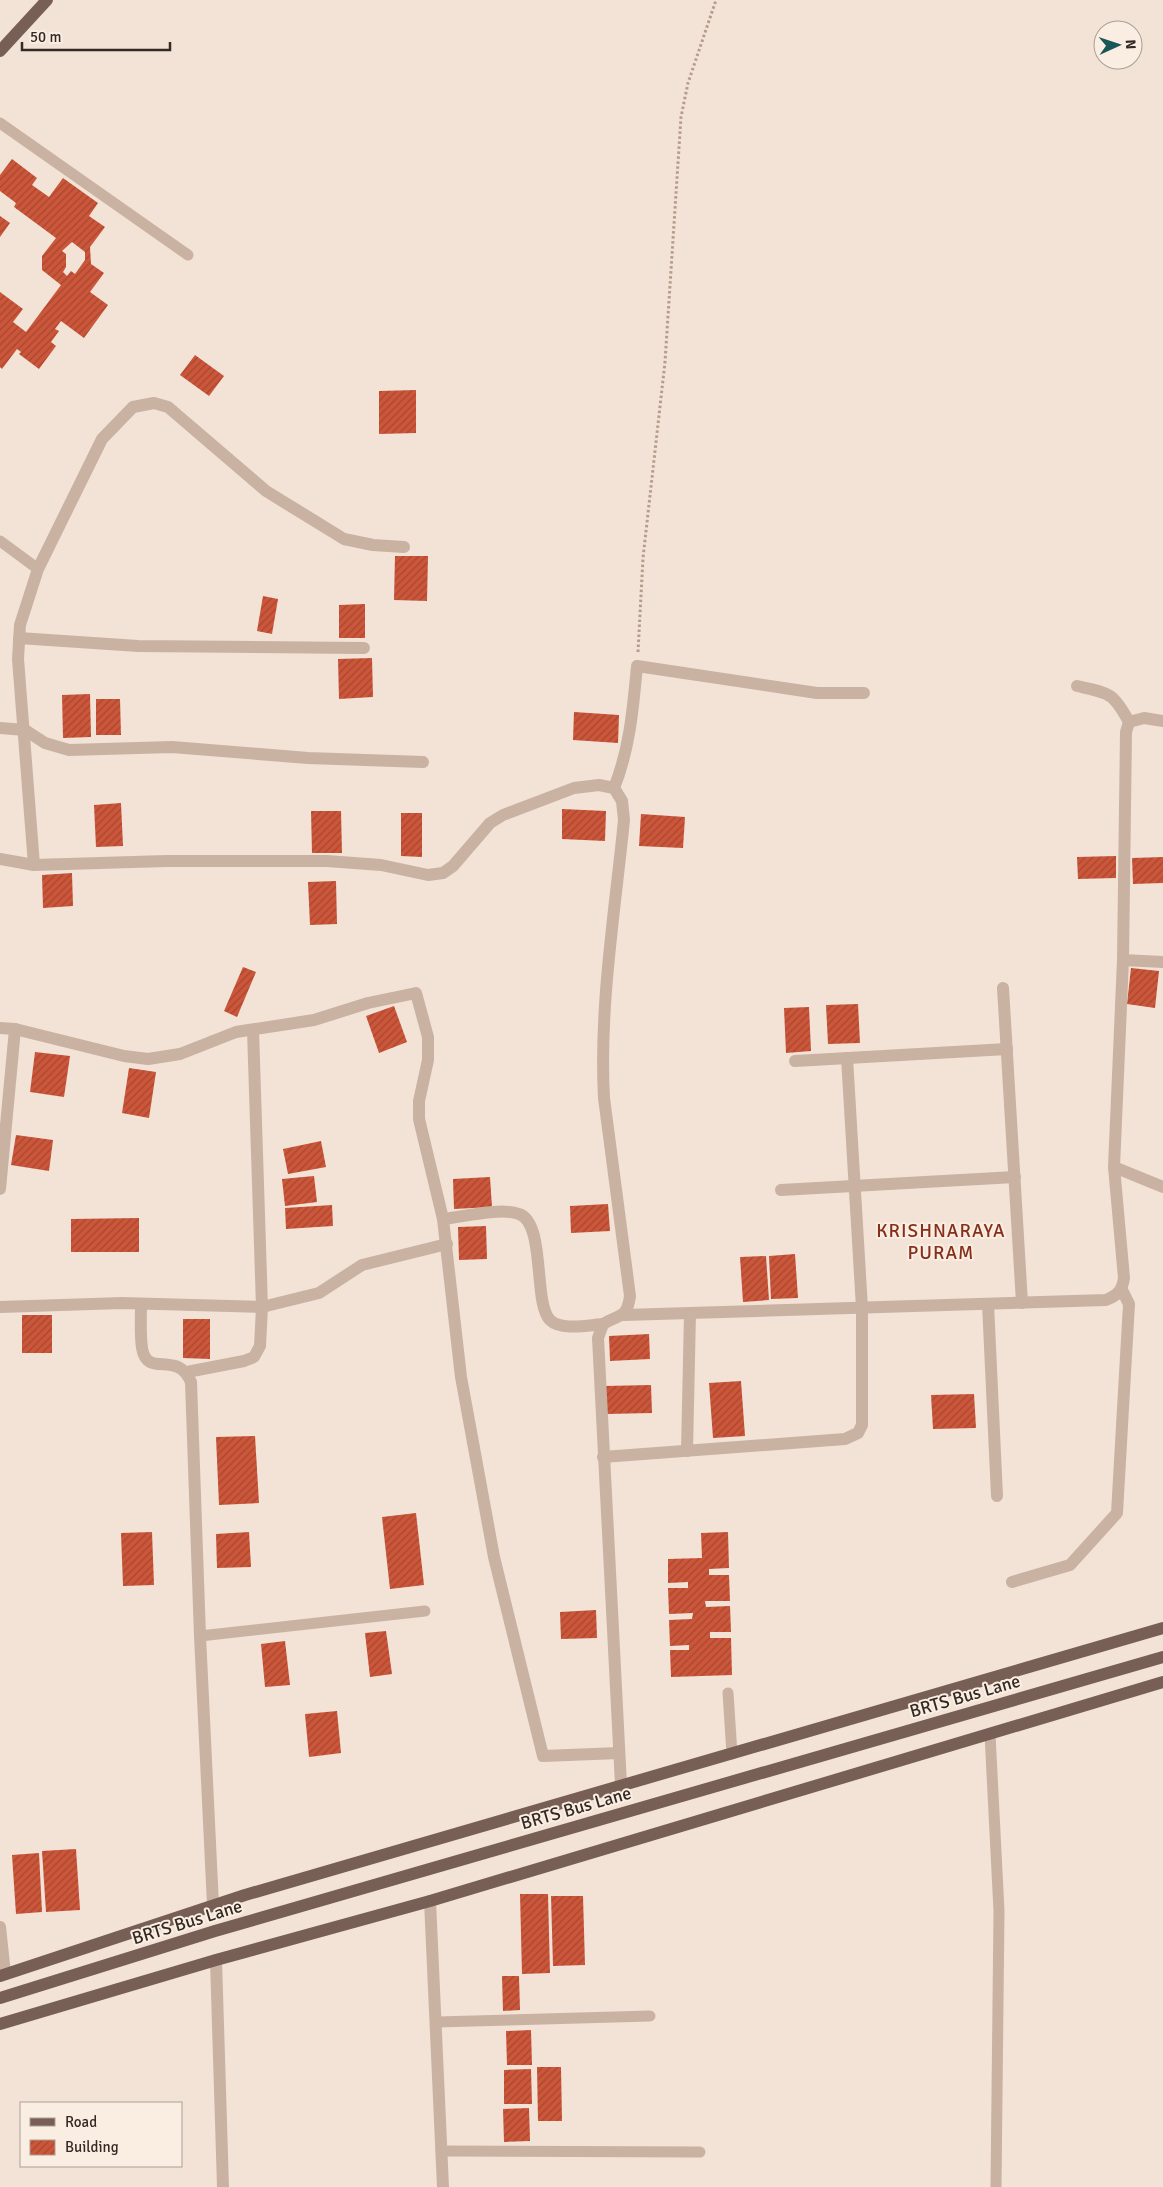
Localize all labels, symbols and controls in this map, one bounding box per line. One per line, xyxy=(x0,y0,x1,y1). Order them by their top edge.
scale bar xyxy=(22,20,170,52)
north arrow xyxy=(1093,20,1143,70)
text: 50 m xyxy=(30,28,61,46)
text: N xyxy=(1122,39,1139,50)
district label: KRISHNARAYA PURAM xyxy=(876,1219,1006,1265)
street label: BRTS Bus Lane xyxy=(907,1670,1023,1722)
street label: BRTS Bus Lane xyxy=(518,1782,634,1834)
street label: BRTS Bus Lane xyxy=(129,1895,245,1949)
legend xyxy=(20,2102,182,2167)
text: Road xyxy=(65,2113,97,2131)
text: Building xyxy=(65,2138,119,2156)

